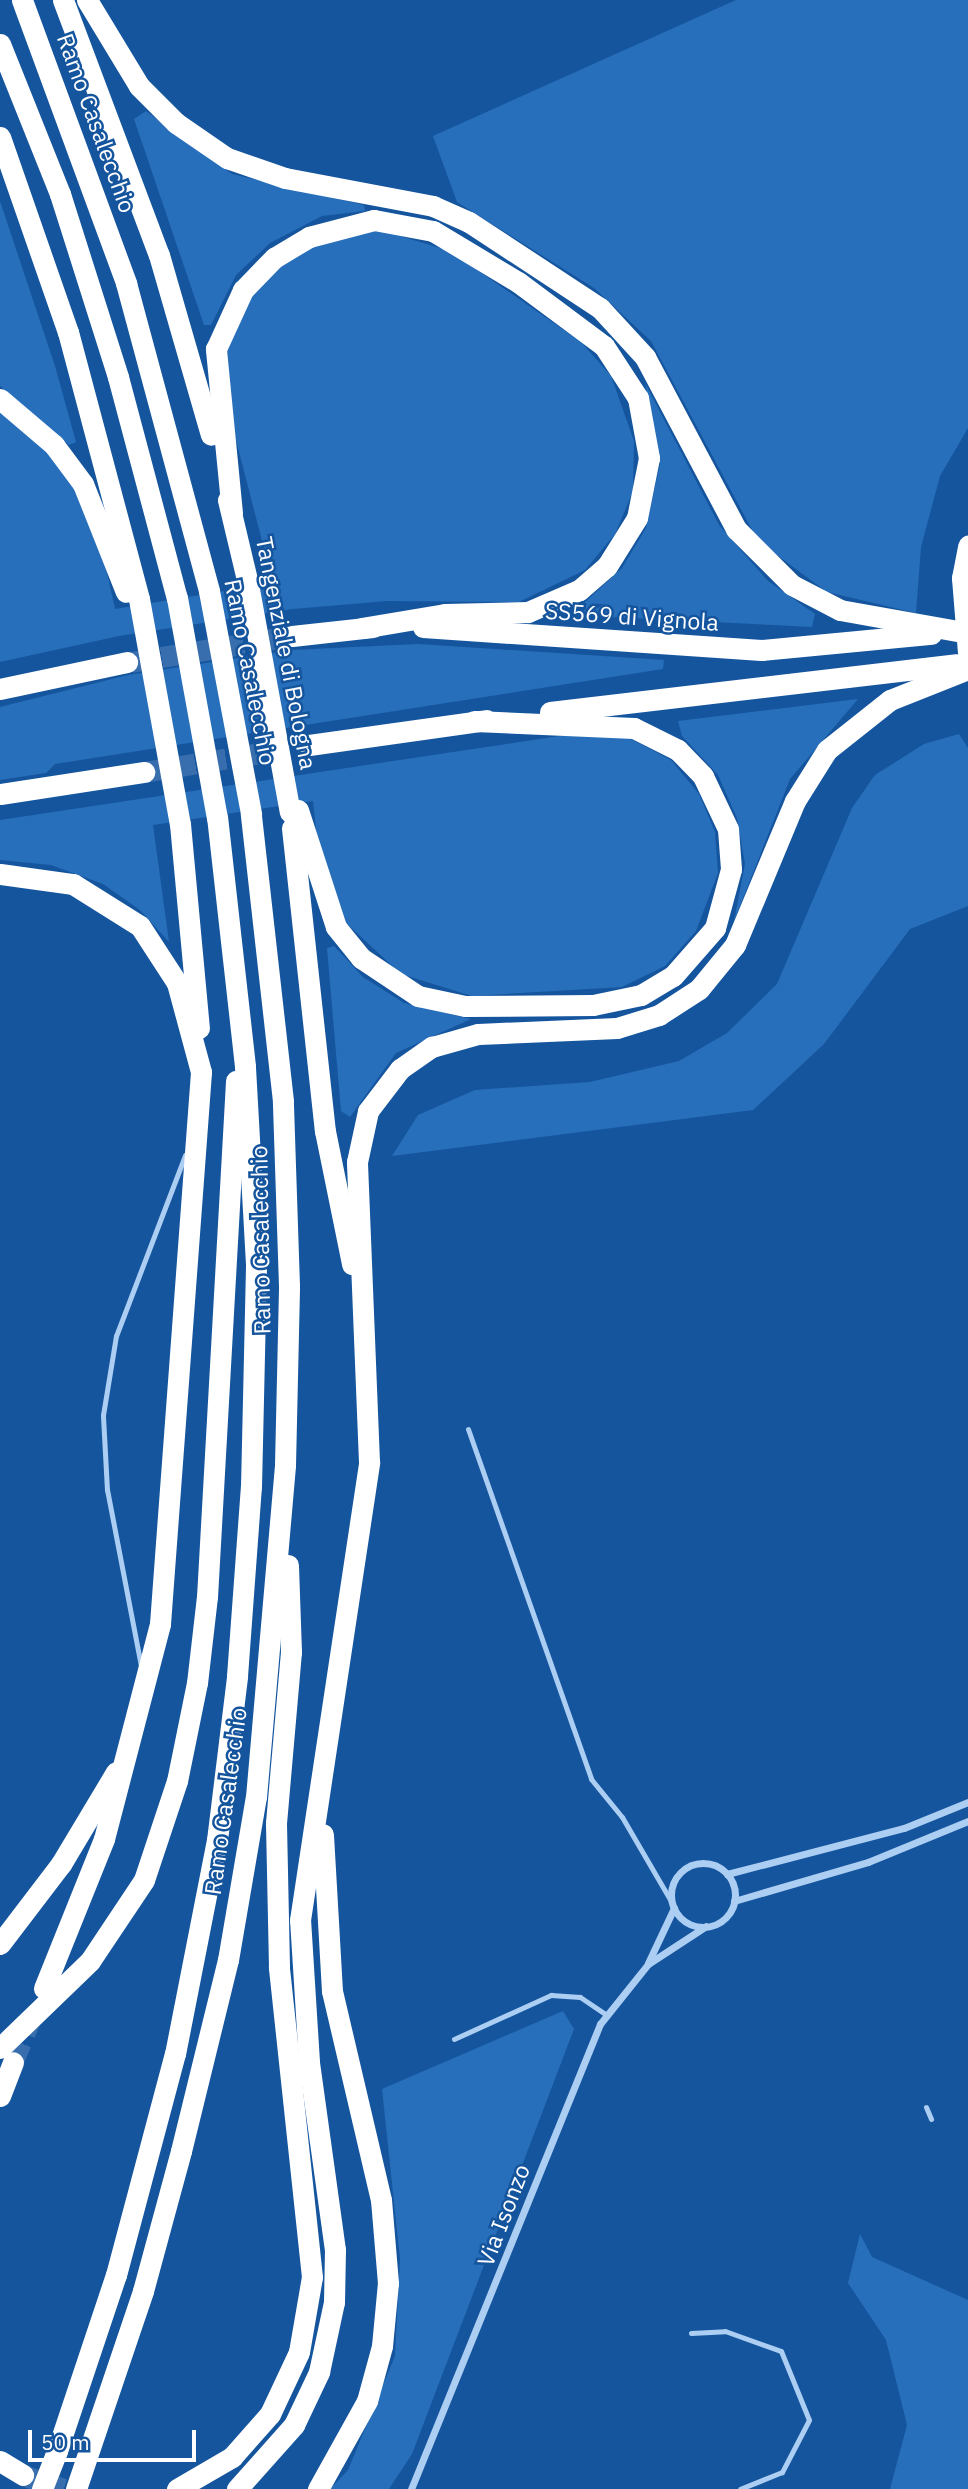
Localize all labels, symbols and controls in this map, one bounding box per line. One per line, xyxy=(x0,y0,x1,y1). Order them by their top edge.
street label: Ramo Casalecchio xyxy=(52,30,142,216)
street label: Tangenziale di Bologna xyxy=(251,534,323,772)
street label: Ramo Casalecchio xyxy=(219,577,283,767)
street label: SS569 di Vignola xyxy=(544,596,720,636)
street label: Ramo Casalecchio xyxy=(245,1145,275,1335)
street label: Ramo Casalecchio xyxy=(198,1706,252,1896)
street label: Via Isonzo xyxy=(471,2160,535,2270)
scale bar xyxy=(32,2416,200,2460)
text: 50 m xyxy=(41,2428,90,2456)

